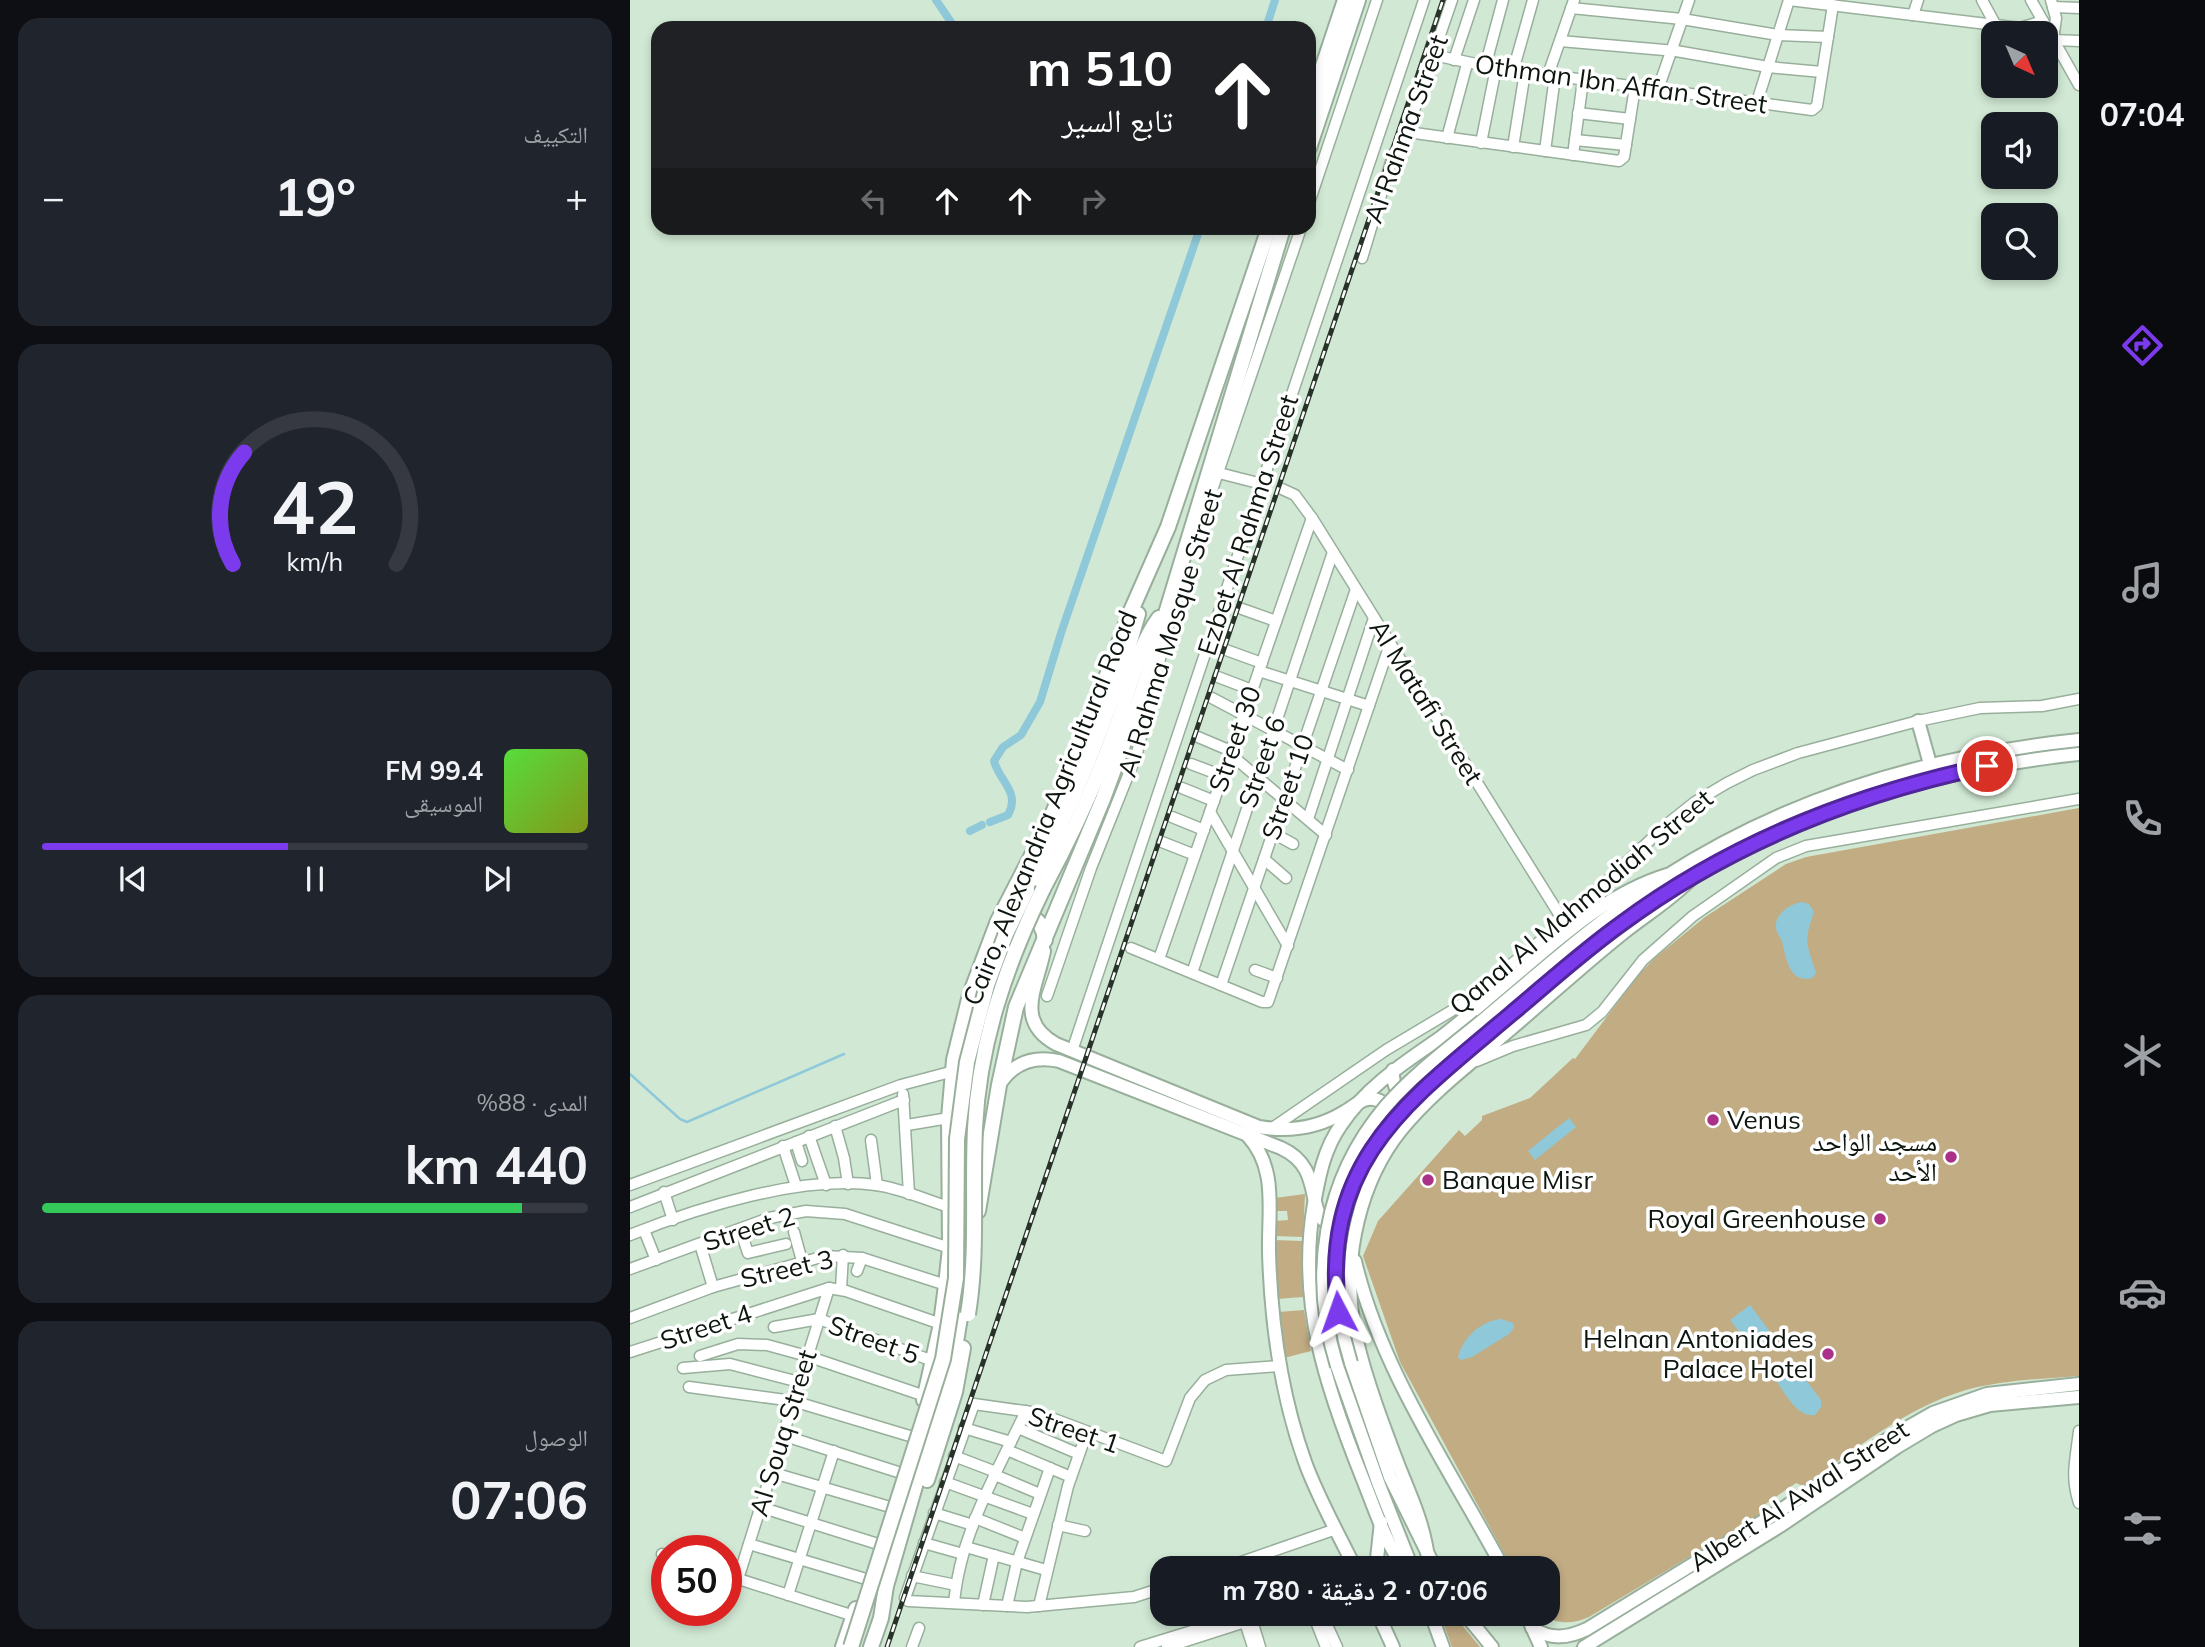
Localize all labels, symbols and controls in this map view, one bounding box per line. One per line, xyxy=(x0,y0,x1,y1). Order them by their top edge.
north arrow xyxy=(1981,21,2058,98)
map controls xyxy=(1981,21,2058,280)
street label: Al Rahma Street xyxy=(1356,30,1455,227)
text: 510 m xyxy=(1027,37,1173,98)
street label: Othman Ibn Affan Street xyxy=(1473,47,1769,120)
icon: ahead xyxy=(1197,49,1288,140)
text: 07:04 xyxy=(2100,94,2184,134)
text: تابع السير xyxy=(1061,100,1173,140)
button: sound xyxy=(1981,112,2058,189)
text: التكييف xyxy=(523,120,588,149)
text: 19° xyxy=(274,164,356,229)
text: − xyxy=(42,173,65,221)
text: + xyxy=(565,173,588,221)
icon: left xyxy=(855,182,893,220)
icon: ahead xyxy=(928,182,966,220)
icon: ahead xyxy=(1001,182,1039,220)
icon: right xyxy=(1074,182,1112,220)
button: search xyxy=(1981,203,2058,280)
icon: directions xyxy=(2118,321,2167,370)
street label: Ezbet Al Rahma Street xyxy=(1190,390,1305,659)
text: 42 xyxy=(271,461,359,552)
street label: Al Rahma Mosque Street xyxy=(1110,485,1229,781)
text: km/h xyxy=(287,545,343,576)
icon: music xyxy=(2118,558,2167,607)
street label: Cairo, Alexandria Agricultural Road xyxy=(955,605,1144,1010)
street label: Al Matafi Street xyxy=(1363,613,1490,790)
street label: Street 30 xyxy=(1201,682,1268,796)
street label: Street 6 xyxy=(1231,712,1292,812)
street label: Street 10 xyxy=(1254,730,1321,844)
pin xyxy=(1957,736,2017,796)
icon: arrive xyxy=(1968,747,2006,785)
text: 99.4 FM xyxy=(385,754,483,787)
street label: Qanal Al Mahmodiah Street xyxy=(1442,782,1719,1022)
text: الموسيقى xyxy=(404,789,483,818)
icon: phone xyxy=(2118,794,2167,843)
icon: previous xyxy=(114,860,152,898)
icon: pause xyxy=(296,860,334,898)
icon: next xyxy=(478,860,516,898)
icon: climate xyxy=(2118,1031,2167,1080)
text: المدى · 88% xyxy=(477,1088,588,1117)
place label: Venus xyxy=(1727,1103,1801,1136)
marker: Venus xyxy=(1705,1112,1721,1128)
place label: مسجد الواحد الأحد xyxy=(1813,1125,1937,1188)
text: 440 km xyxy=(405,1132,588,1197)
marker: مسجد الواحد الأحد xyxy=(1943,1149,1959,1165)
place label: Banque Misr xyxy=(1442,1163,1593,1196)
marker: Banque Misr xyxy=(1420,1172,1436,1188)
street label: Street 2 xyxy=(699,1199,799,1258)
place label: Royal Greenhouse xyxy=(1648,1202,1866,1235)
marker: Royal Greenhouse xyxy=(1872,1211,1888,1227)
street label: Street 3 xyxy=(737,1242,837,1295)
icon: car xyxy=(2118,1268,2167,1317)
position arrow xyxy=(1301,1275,1375,1349)
street label: Street 4 xyxy=(656,1296,756,1357)
street label: Street 5 xyxy=(824,1308,924,1371)
place label: Helnan Antoniades Palace Hotel xyxy=(1583,1322,1814,1385)
street label: Al Souq Street xyxy=(742,1346,824,1520)
marker: Helnan Antoniades Palace Hotel xyxy=(1820,1346,1836,1362)
street label: Street 1 xyxy=(1024,1399,1124,1460)
street label: Albert Al Awal Street xyxy=(1683,1412,1914,1579)
text: الوصول xyxy=(524,1423,588,1452)
text: 07:06 xyxy=(450,1467,588,1532)
icon: filters xyxy=(2118,1504,2167,1553)
speed limit sign: 50 xyxy=(651,1535,742,1626)
text: 07:06 · 2 دقيقة · 780 m xyxy=(1222,1574,1488,1607)

